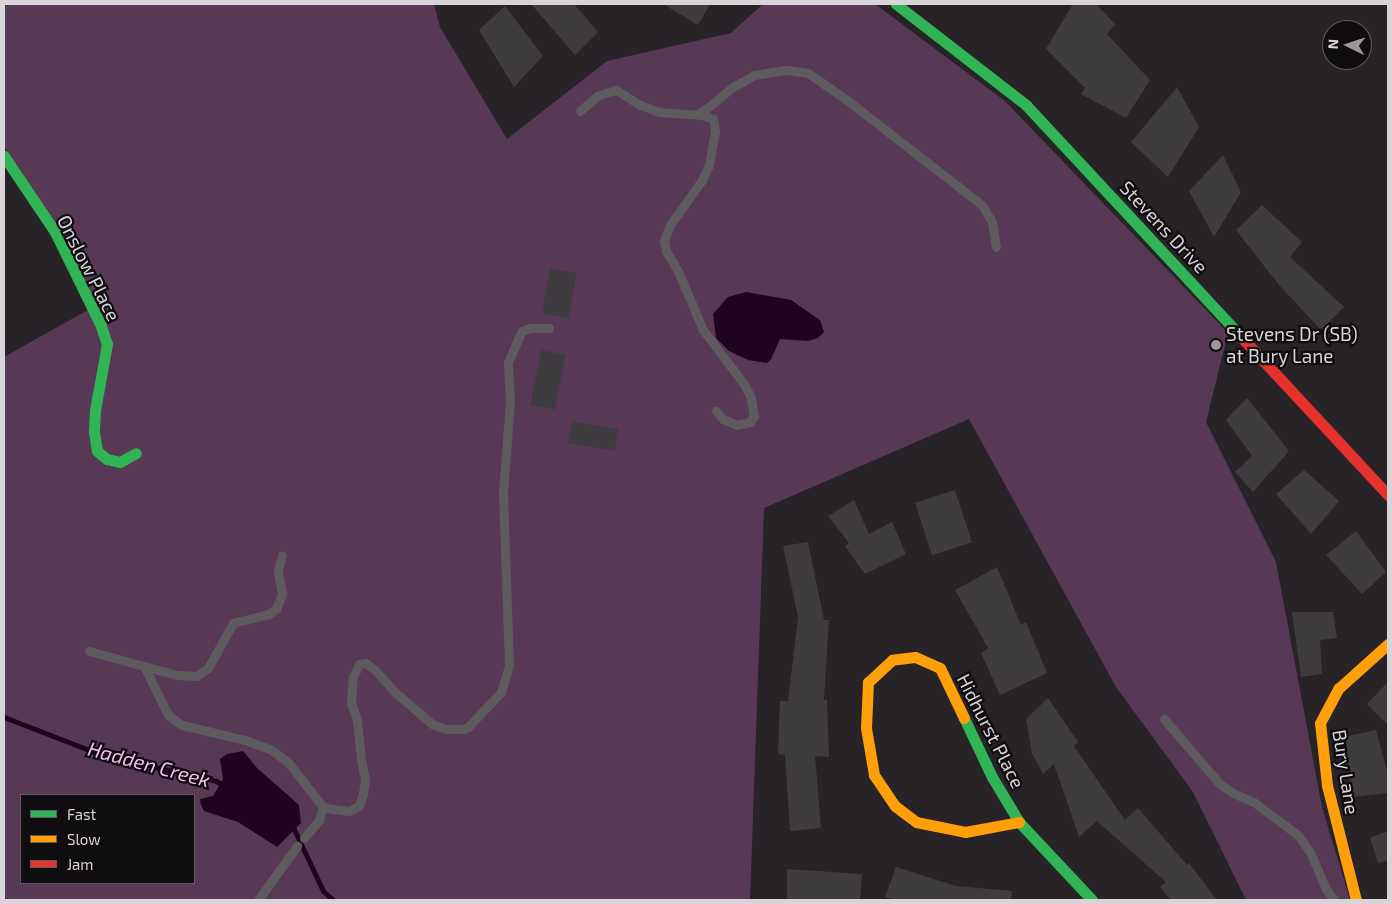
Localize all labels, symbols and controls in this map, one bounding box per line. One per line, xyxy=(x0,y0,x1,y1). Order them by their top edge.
north arrow xyxy=(1322,20,1372,70)
text: N xyxy=(1324,38,1341,50)
street label: Stevens Drive xyxy=(1115,176,1213,278)
street label: Onslow Place xyxy=(52,211,126,325)
place label: Stevens Dr (SB) at Bury Lane xyxy=(1226,323,1358,367)
marker: Stevens Dr (SB) at Bury Lane xyxy=(1210,339,1222,351)
street label: Hidhurst Place xyxy=(952,670,1030,792)
street label: Bury Lane xyxy=(1328,728,1364,816)
water label: Hadden Creek xyxy=(85,736,213,792)
legend xyxy=(20,794,195,884)
text: Fast xyxy=(67,805,96,823)
text: Slow xyxy=(67,830,101,848)
text: Jam xyxy=(67,855,93,873)

